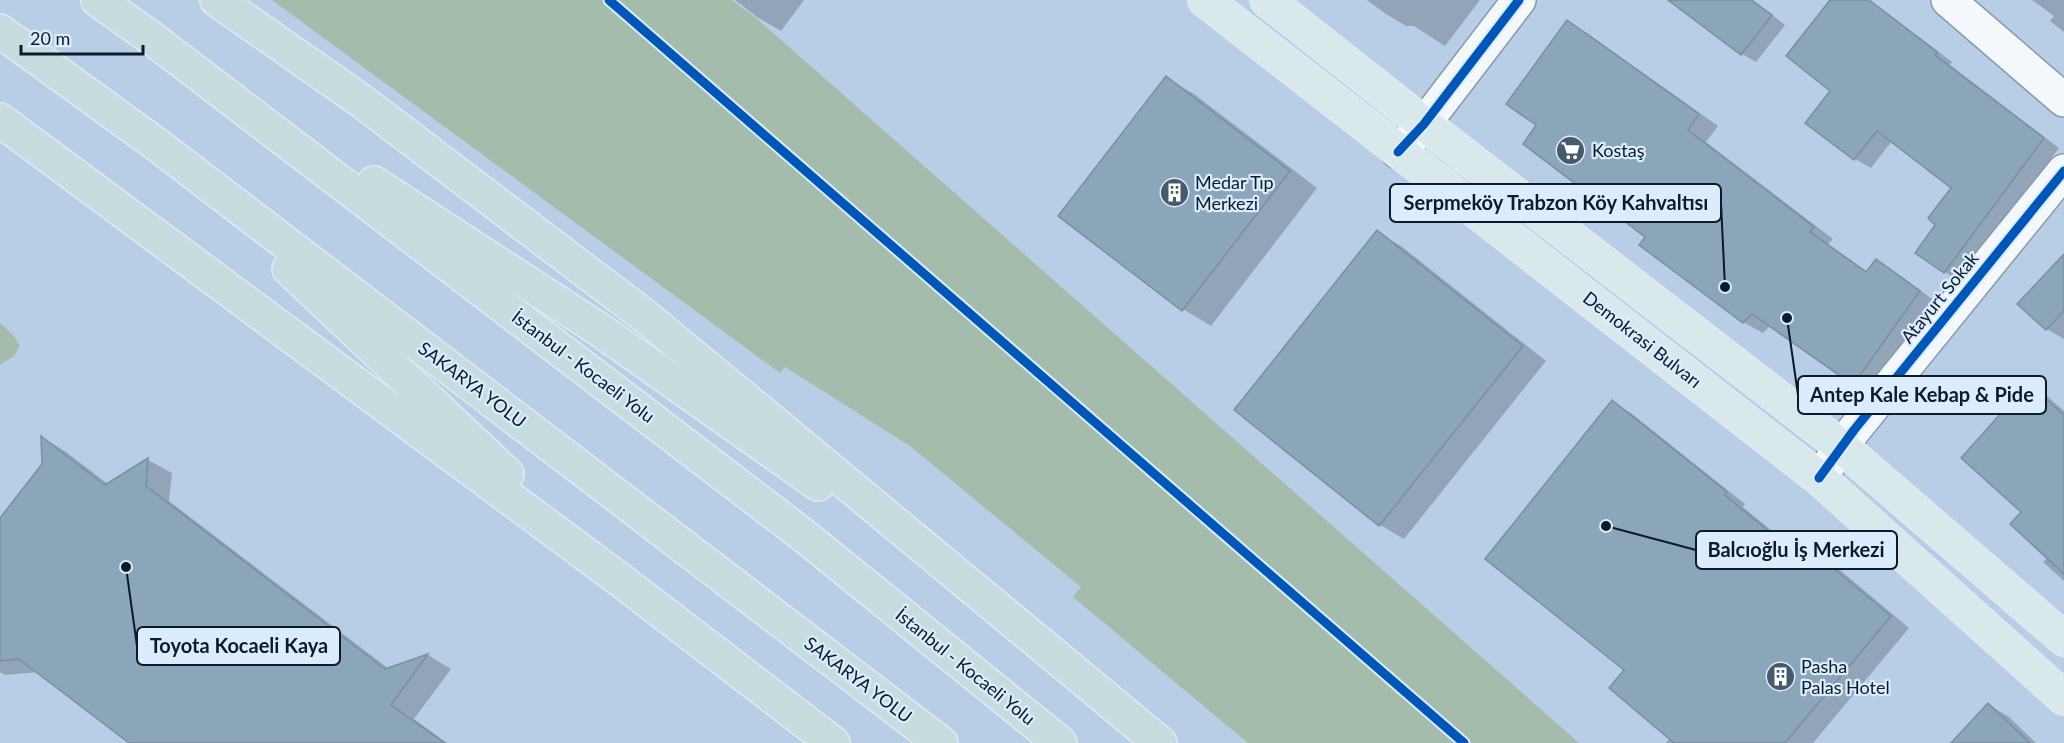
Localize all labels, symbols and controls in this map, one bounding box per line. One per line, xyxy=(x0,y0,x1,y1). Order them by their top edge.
scale bar xyxy=(21,18,142,56)
text: 20 m xyxy=(30,27,70,49)
supermarket icon: Kostaş xyxy=(1555,135,1587,167)
place label: Kostaş xyxy=(1592,139,1645,161)
place label: Medar Tıp Merkezi xyxy=(1195,171,1274,214)
building icon: Medar Tıp Merkezi xyxy=(1158,177,1190,209)
callout: Serpmeköy Trabzon Köy Kahvaltısı xyxy=(1390,184,1721,222)
text: Serpmeköy Trabzon Köy Kahvaltısı xyxy=(1404,190,1708,214)
street label: Atayurt Sokak xyxy=(1896,247,1983,347)
street label: Demokrasi Bulvarı xyxy=(1579,286,1706,392)
street label: İstanbul - Kocaeli Yolu xyxy=(508,305,659,427)
street label: SAKARYA YOLU xyxy=(414,337,531,432)
callout: Antep Kale Kebap & Pide xyxy=(1798,376,2046,414)
text: Antep Kale Kebap & Pide xyxy=(1809,382,2034,406)
callout: Balcıoğlu İş Merkezi xyxy=(1696,531,1897,569)
text: Balcıoğlu İş Merkezi xyxy=(1707,537,1885,561)
street label: İstanbul - Kocaeli Yolu xyxy=(891,603,1040,729)
callout: Toyota Kocaeli Kaya xyxy=(137,627,340,665)
street label: SAKARYA YOLU xyxy=(800,632,917,727)
text: Toyota Kocaeli Kaya xyxy=(150,633,328,657)
place label: Pasha Palas Hotel xyxy=(1801,655,1890,698)
building icon: Pasha Palas Hotel xyxy=(1764,661,1796,693)

